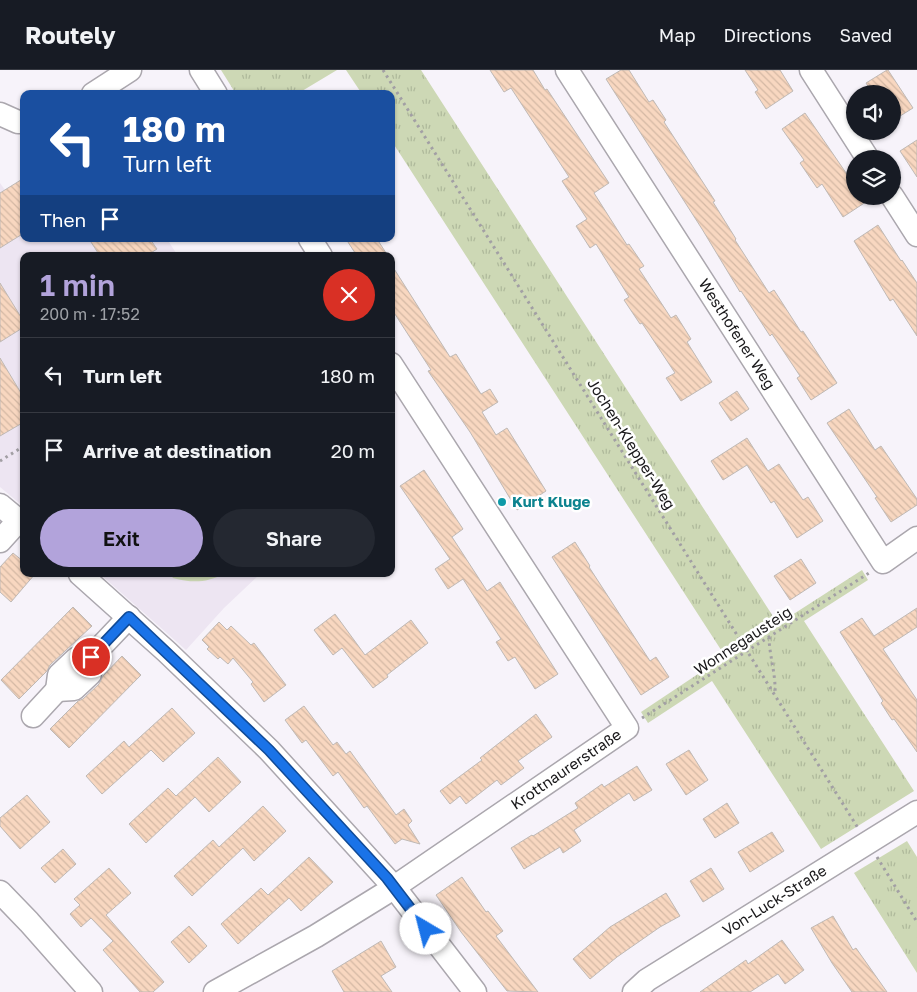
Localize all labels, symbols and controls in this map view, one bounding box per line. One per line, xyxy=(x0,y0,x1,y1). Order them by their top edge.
text: Routely xyxy=(25,20,116,49)
text: Map xyxy=(659,24,695,46)
text: Directions xyxy=(723,24,811,46)
text: Saved xyxy=(839,24,892,46)
map controls xyxy=(846,85,901,205)
button: sound xyxy=(846,85,901,140)
text: 180 m xyxy=(123,108,226,150)
icon: left xyxy=(40,110,105,175)
text: Turn left xyxy=(123,150,212,177)
button: layers xyxy=(846,150,901,205)
icon: arrive xyxy=(96,205,124,233)
text: Then xyxy=(40,208,86,231)
text: 1 min xyxy=(40,267,115,303)
button: close xyxy=(323,269,375,321)
street label: Westhofener Weg xyxy=(695,275,780,392)
text: 200 m · 17:52 xyxy=(40,304,140,324)
icon: left xyxy=(40,361,68,389)
text: Turn left xyxy=(83,364,162,387)
text: 180 m xyxy=(321,364,375,387)
street label: Jochen-Klepper-Weg xyxy=(584,374,680,512)
icon: arrive xyxy=(40,436,68,464)
text: Arrive at destination xyxy=(83,439,271,462)
text: 20 m xyxy=(331,439,375,462)
place label: Kurt Kluge xyxy=(512,492,590,510)
marker: Kurt Kluge xyxy=(496,496,508,508)
button: Exit xyxy=(40,509,203,567)
button: Share xyxy=(213,509,375,567)
street label: Wonnegausteig xyxy=(690,602,795,678)
pin xyxy=(70,636,112,678)
icon: arrive xyxy=(77,643,105,671)
street label: Krottnaurerstraße xyxy=(507,725,624,813)
street label: Von-Luck-Straße xyxy=(719,860,830,939)
position arrow xyxy=(399,902,451,954)

